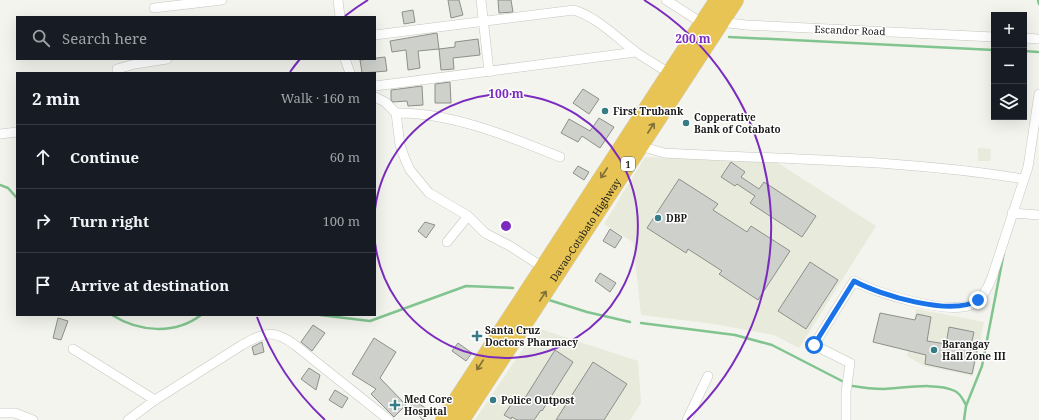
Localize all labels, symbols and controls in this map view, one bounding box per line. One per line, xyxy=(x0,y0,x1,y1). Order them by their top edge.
map controls xyxy=(991,12,1027,120)
button: + xyxy=(991,12,1027,48)
search box xyxy=(16,16,376,60)
street label: Escandor Road xyxy=(814,22,886,38)
icon: search xyxy=(30,27,52,49)
text: Search here xyxy=(62,28,147,48)
text: 200 m xyxy=(675,30,711,47)
button: − xyxy=(991,48,1027,84)
button: layers xyxy=(991,84,1027,120)
text: 100 m xyxy=(488,85,524,102)
text: 2 min xyxy=(32,87,80,110)
text: Walk · 160 m xyxy=(281,89,360,107)
place label: First Trubank xyxy=(613,104,684,118)
marker: First Trubank xyxy=(600,106,610,116)
place label: Copperative Bank of Cotabato xyxy=(694,110,781,136)
marker: Copperative Bank of Cotabato xyxy=(681,118,691,128)
one-way arrow xyxy=(647,123,655,134)
icon: ahead xyxy=(32,146,54,168)
text: Continue xyxy=(70,147,139,167)
text: 60 m xyxy=(330,148,360,166)
road number: 1 xyxy=(621,157,635,171)
one-way arrow xyxy=(600,167,608,179)
street label: Davao-Cotabato Highway xyxy=(546,175,624,284)
icon: right xyxy=(32,210,54,232)
text: Turn right xyxy=(70,211,149,231)
place label: DBP xyxy=(666,211,687,225)
text: 100 m xyxy=(323,212,360,230)
marker: DBP xyxy=(653,213,663,223)
centre of rings xyxy=(499,219,513,233)
icon: arrive xyxy=(32,274,54,296)
text: Arrive at destination xyxy=(70,275,229,295)
one-way arrow xyxy=(539,290,547,302)
route end xyxy=(969,291,987,309)
place label: Santa Cruz Doctors Pharmacy xyxy=(485,323,578,349)
marker: Santa Cruz Doctors Pharmacy xyxy=(472,331,482,341)
route start xyxy=(805,336,823,354)
place label: Barangay Hall Zone III xyxy=(942,337,1006,363)
marker: Barangay Hall Zone III xyxy=(929,345,939,355)
one-way arrow xyxy=(476,359,484,370)
place label: Med Core Hospital xyxy=(404,392,452,418)
place label: Police Outpost xyxy=(501,393,574,407)
marker: Police Outpost xyxy=(488,395,498,405)
marker: Med Core Hospital xyxy=(389,399,401,411)

